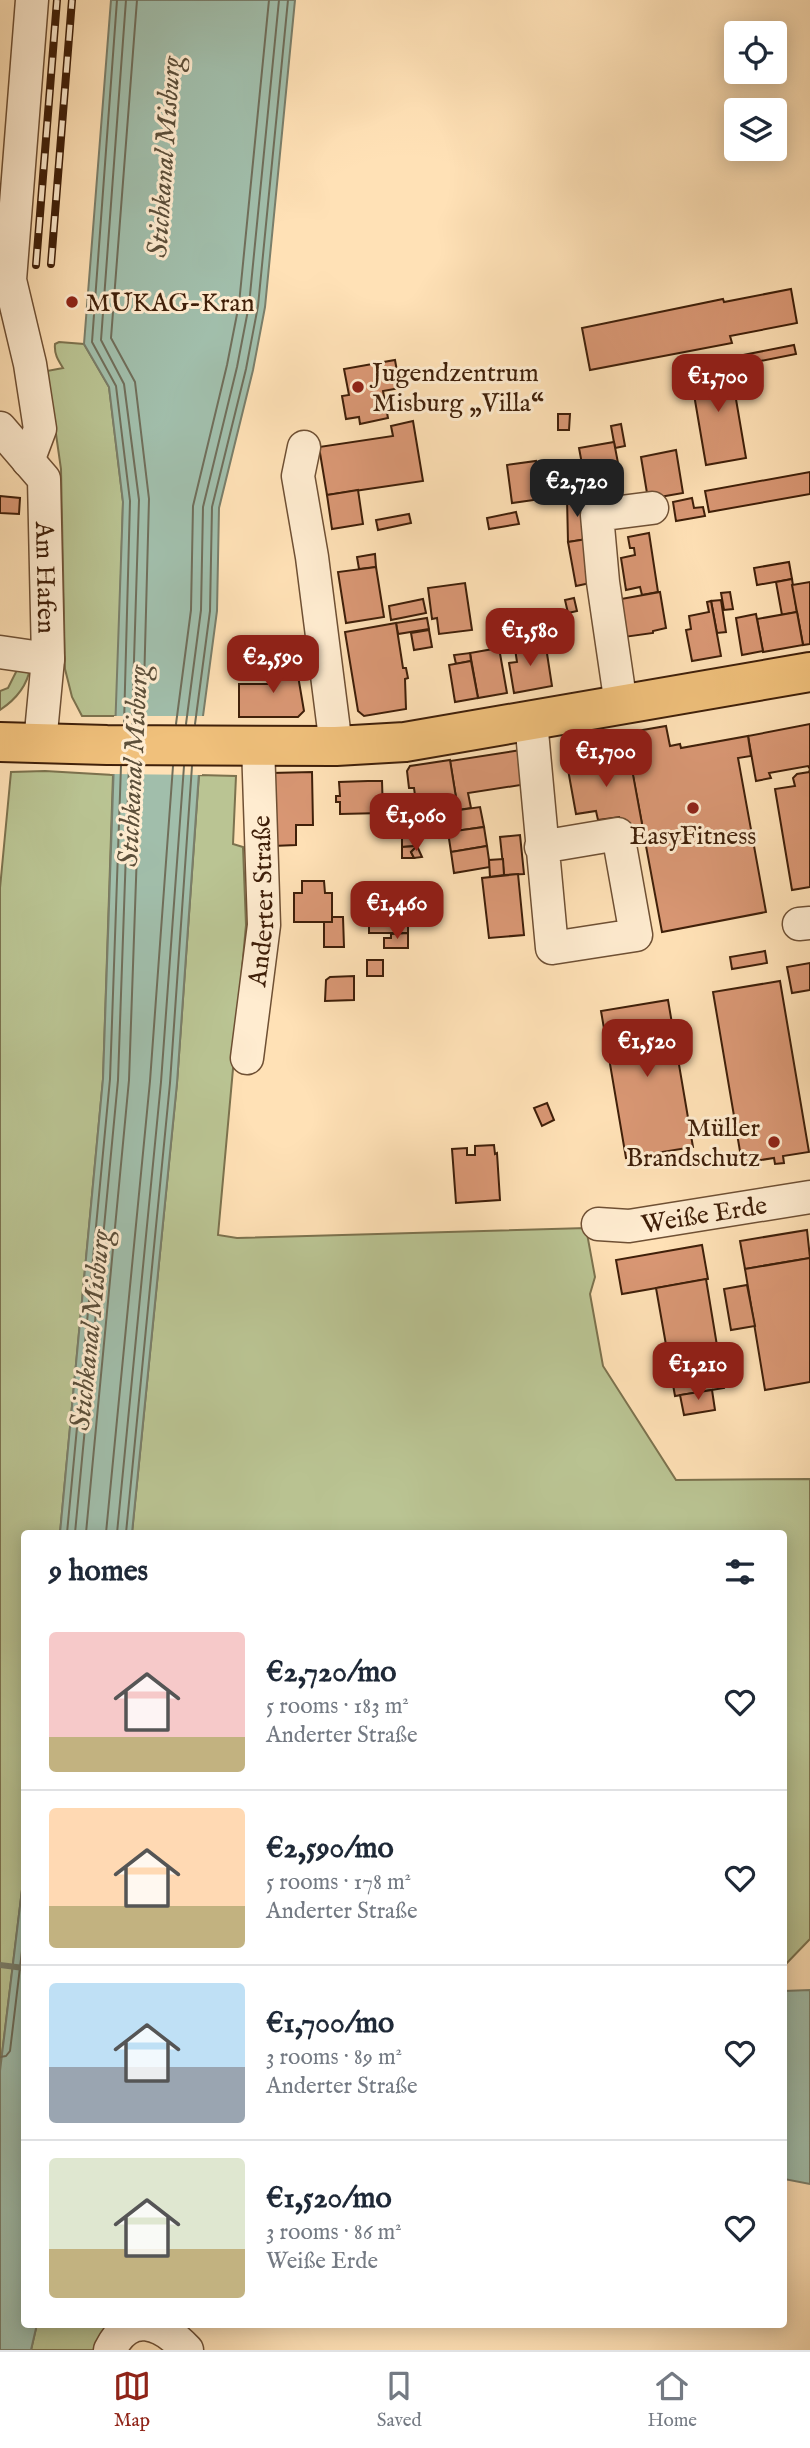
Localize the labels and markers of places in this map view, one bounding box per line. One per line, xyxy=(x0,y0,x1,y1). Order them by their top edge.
place label: MUKAG-Kran xyxy=(86,287,255,320)
marker: MUKAG-Kran xyxy=(64,294,80,310)
pin: €1,700 xyxy=(661,354,775,414)
place label: Jugendzentrum Misburg „Villa“ xyxy=(369,357,544,420)
marker: Jugendzentrum Misburg „Villa“ xyxy=(350,379,366,395)
pin: €2,720 xyxy=(520,460,634,519)
pin: €1,580 xyxy=(473,608,587,668)
pin: €2,590 xyxy=(216,636,330,695)
pin: €1,700 xyxy=(549,730,663,789)
pin: €1,060 xyxy=(359,794,473,853)
marker: EasyFitness xyxy=(685,800,701,816)
place label: EasyFitness xyxy=(630,820,756,853)
pin: €1,460 xyxy=(340,881,454,941)
pin: €1,520 xyxy=(590,1020,704,1079)
place label: Müller Brandschutz xyxy=(626,1112,760,1175)
marker: Müller Brandschutz xyxy=(766,1134,782,1150)
pin: €1,210 xyxy=(641,1342,755,1402)

